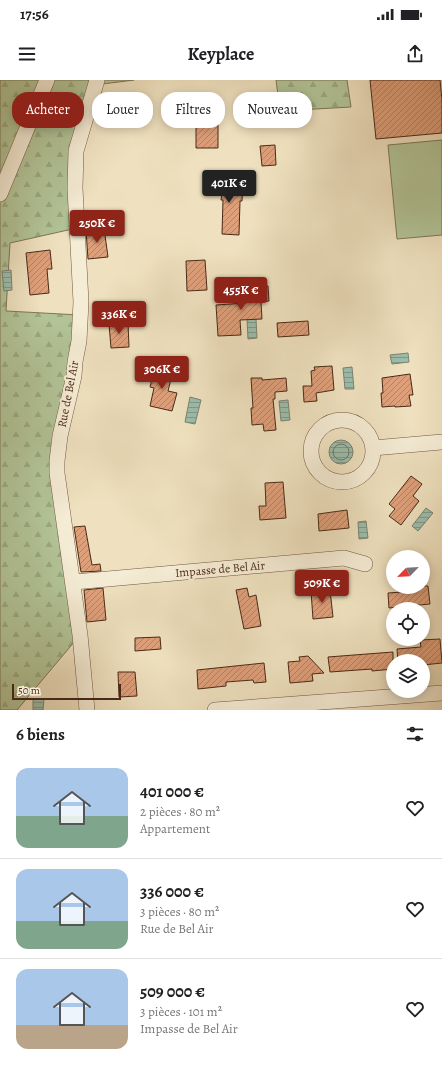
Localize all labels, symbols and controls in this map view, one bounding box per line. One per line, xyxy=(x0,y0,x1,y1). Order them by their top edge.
text: 17:56 xyxy=(20,4,49,24)
text: Keyplace xyxy=(188,42,254,66)
icon: menu xyxy=(16,43,38,65)
icon: share xyxy=(404,43,426,65)
chip: Acheter xyxy=(12,92,84,128)
chip: Louer xyxy=(92,92,153,128)
chip: Filtres xyxy=(161,92,225,128)
chip: Nouveau xyxy=(233,92,312,128)
pin: 401K € xyxy=(196,170,262,204)
text: 401K € xyxy=(211,174,247,191)
pin: 250K € xyxy=(64,210,130,244)
text: 250K € xyxy=(79,214,115,231)
pin: 455K € xyxy=(208,277,274,311)
text: 455K € xyxy=(223,281,259,298)
pin: 336K € xyxy=(86,301,152,335)
text: 336K € xyxy=(101,305,137,322)
pin: 306K € xyxy=(129,356,195,390)
street label: Rue de Bel Air xyxy=(54,359,82,429)
text: 306K € xyxy=(144,360,180,377)
north arrow xyxy=(386,550,430,594)
map controls xyxy=(386,550,430,698)
street label: Impasse de Bel Air xyxy=(174,557,266,581)
pin: 509K € xyxy=(289,570,355,604)
text: 509K € xyxy=(304,574,340,591)
button: locate xyxy=(386,602,430,646)
button: layers xyxy=(386,654,430,698)
scale bar xyxy=(12,682,121,701)
text: 50 m xyxy=(18,683,40,698)
text: 6 biens xyxy=(16,723,65,746)
icon: filters xyxy=(404,723,426,745)
text: 401 000 € xyxy=(140,780,204,803)
icon: home xyxy=(48,784,96,832)
icon: heart xyxy=(404,797,426,819)
text: 2 pièces · 80 m² xyxy=(140,803,220,820)
text: Appartement xyxy=(140,820,210,837)
text: 336 000 € xyxy=(140,880,204,903)
icon: home xyxy=(48,885,96,933)
icon: heart xyxy=(404,898,426,920)
text: 3 pièces · 80 m² xyxy=(140,903,219,920)
text: Rue de Bel Air xyxy=(140,920,214,937)
text: 509 000 € xyxy=(140,980,205,1003)
icon: home xyxy=(48,985,96,1033)
icon: heart xyxy=(404,998,426,1020)
text: 3 pièces · 101 m² xyxy=(140,1003,222,1020)
text: Impasse de Bel Air xyxy=(140,1020,238,1037)

